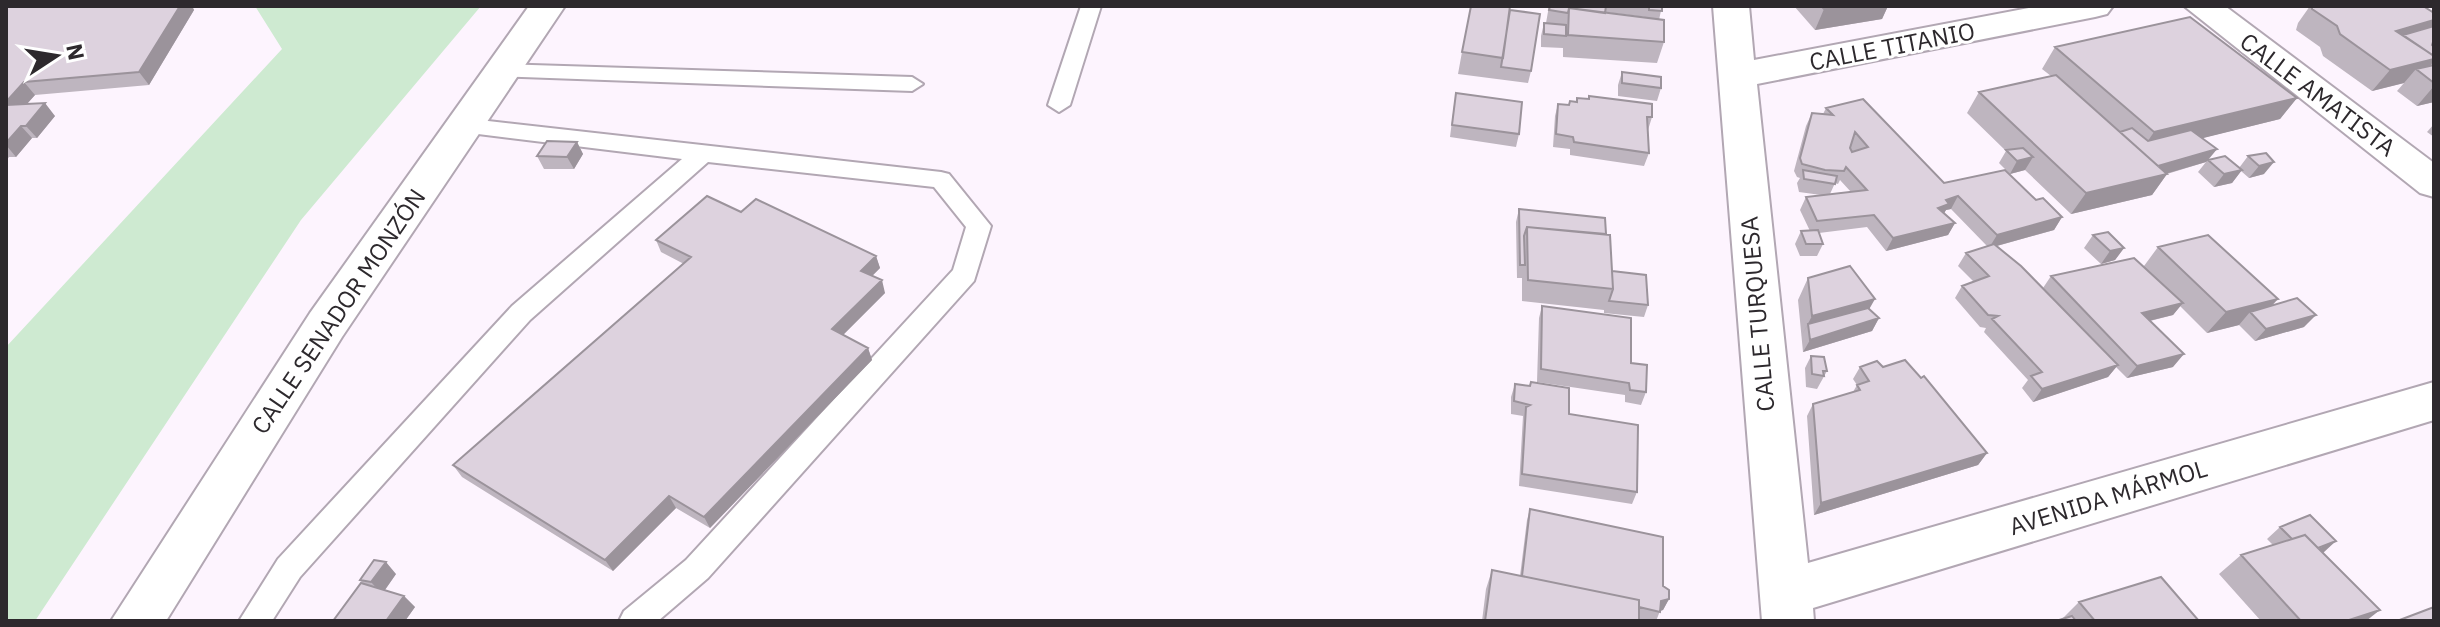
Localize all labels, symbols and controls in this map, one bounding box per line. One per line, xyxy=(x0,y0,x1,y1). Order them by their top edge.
street label: CALLE TITANIO xyxy=(1806,14,1978,78)
north arrow xyxy=(16,16,96,96)
street label: CALLE AMATISTA xyxy=(2234,25,2402,163)
text: N xyxy=(60,41,92,63)
street label: CALLE SENADOR MONZÓN xyxy=(244,182,432,440)
street label: CALLE TURQUESA xyxy=(1733,215,1781,413)
street label: AVENIDA MÁRMOL xyxy=(2005,452,2211,542)

